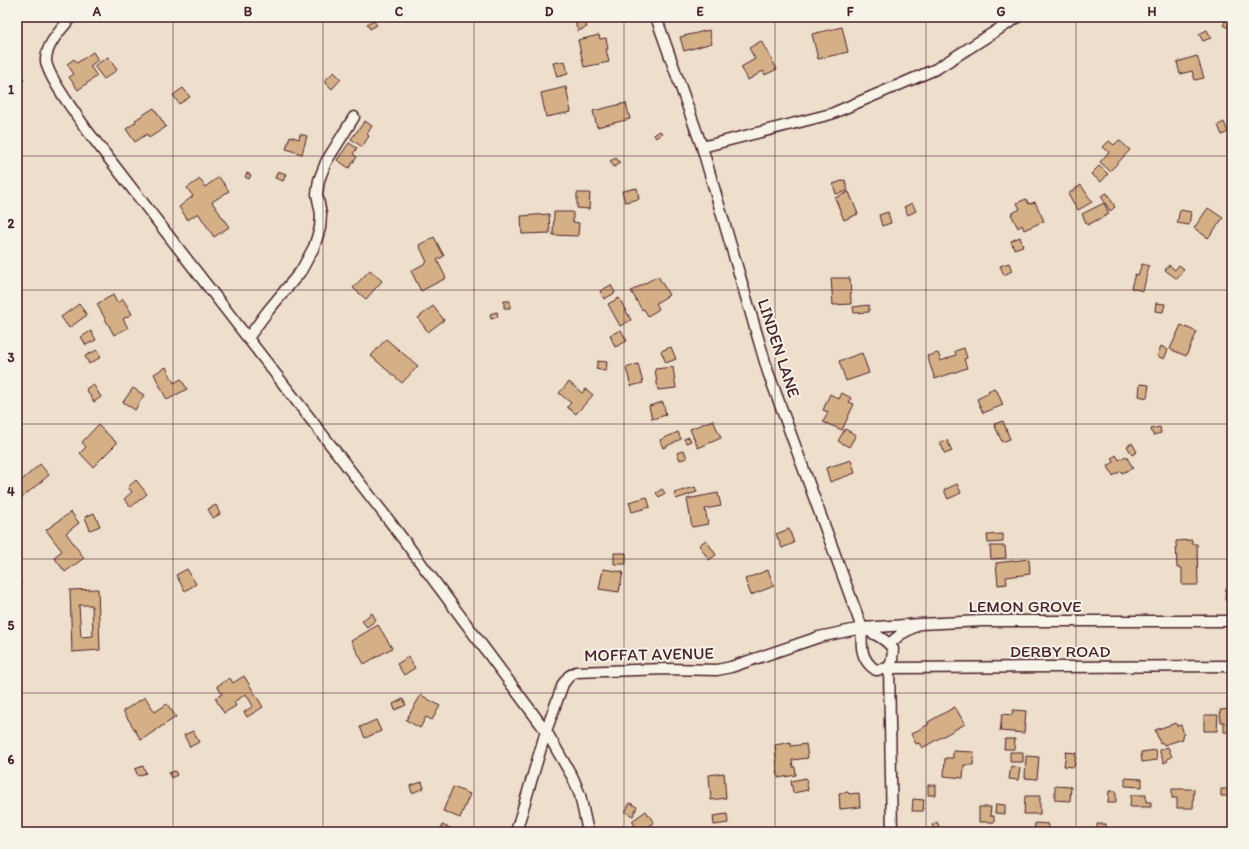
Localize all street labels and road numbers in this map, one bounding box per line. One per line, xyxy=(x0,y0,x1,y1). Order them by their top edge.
street label: LINDEN LANE xyxy=(754,296,804,400)
street label: LEMON GROVE xyxy=(968,596,1082,616)
street label: DERBY ROAD xyxy=(1010,641,1110,661)
street label: MOFFAT AVENUE xyxy=(584,643,714,665)

